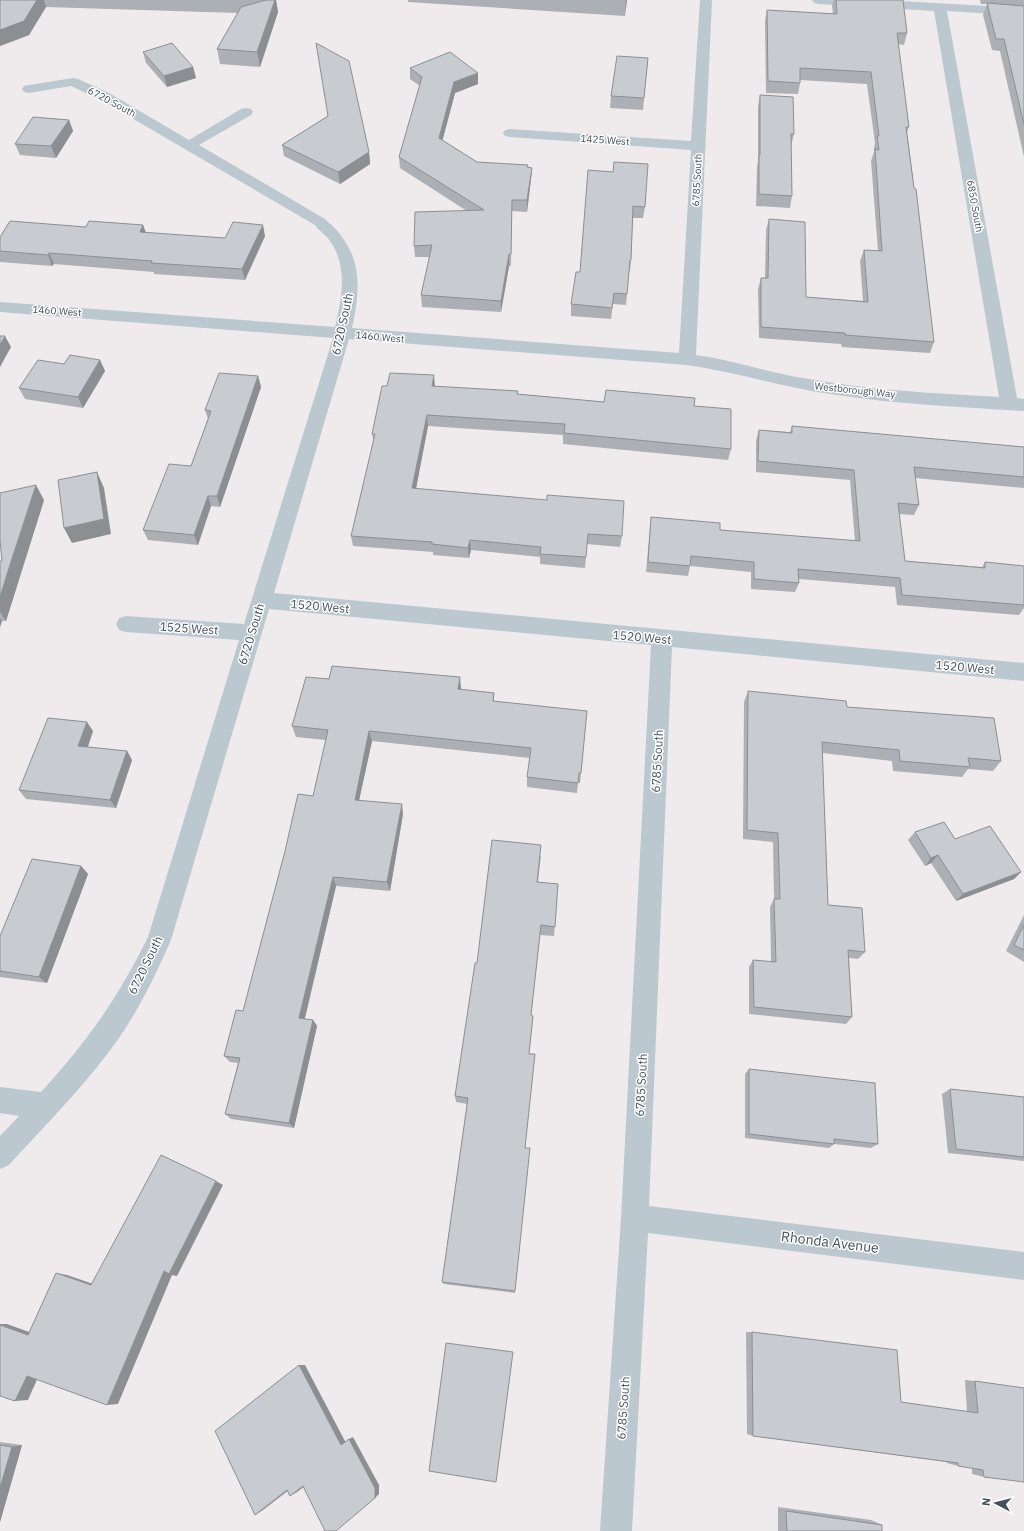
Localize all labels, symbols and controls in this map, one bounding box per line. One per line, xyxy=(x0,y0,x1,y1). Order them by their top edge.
street label: 6720 South xyxy=(86,84,138,120)
street label: 1425 West xyxy=(580,132,630,148)
street label: 6785 South xyxy=(689,153,705,207)
street label: 6850 South xyxy=(964,179,986,233)
street label: 6720 South xyxy=(328,292,356,356)
street label: 1460 West xyxy=(32,303,82,319)
street label: 1460 West xyxy=(355,328,405,346)
street label: Westborough Way xyxy=(814,379,896,401)
street label: 1520 West xyxy=(290,596,350,616)
street label: 6720 South xyxy=(235,602,267,666)
street label: 1525 West xyxy=(159,618,219,638)
street label: 1520 West xyxy=(612,627,672,647)
street label: 1520 West xyxy=(935,657,995,677)
street label: 6785 South xyxy=(648,729,666,793)
street label: 6720 South xyxy=(124,933,166,997)
street label: 6785 South xyxy=(632,1053,650,1117)
street label: Rhonda Avenue xyxy=(780,1227,880,1257)
street label: 6785 South xyxy=(613,1376,633,1440)
north arrow xyxy=(976,1483,1016,1523)
text: N xyxy=(979,1497,994,1507)

